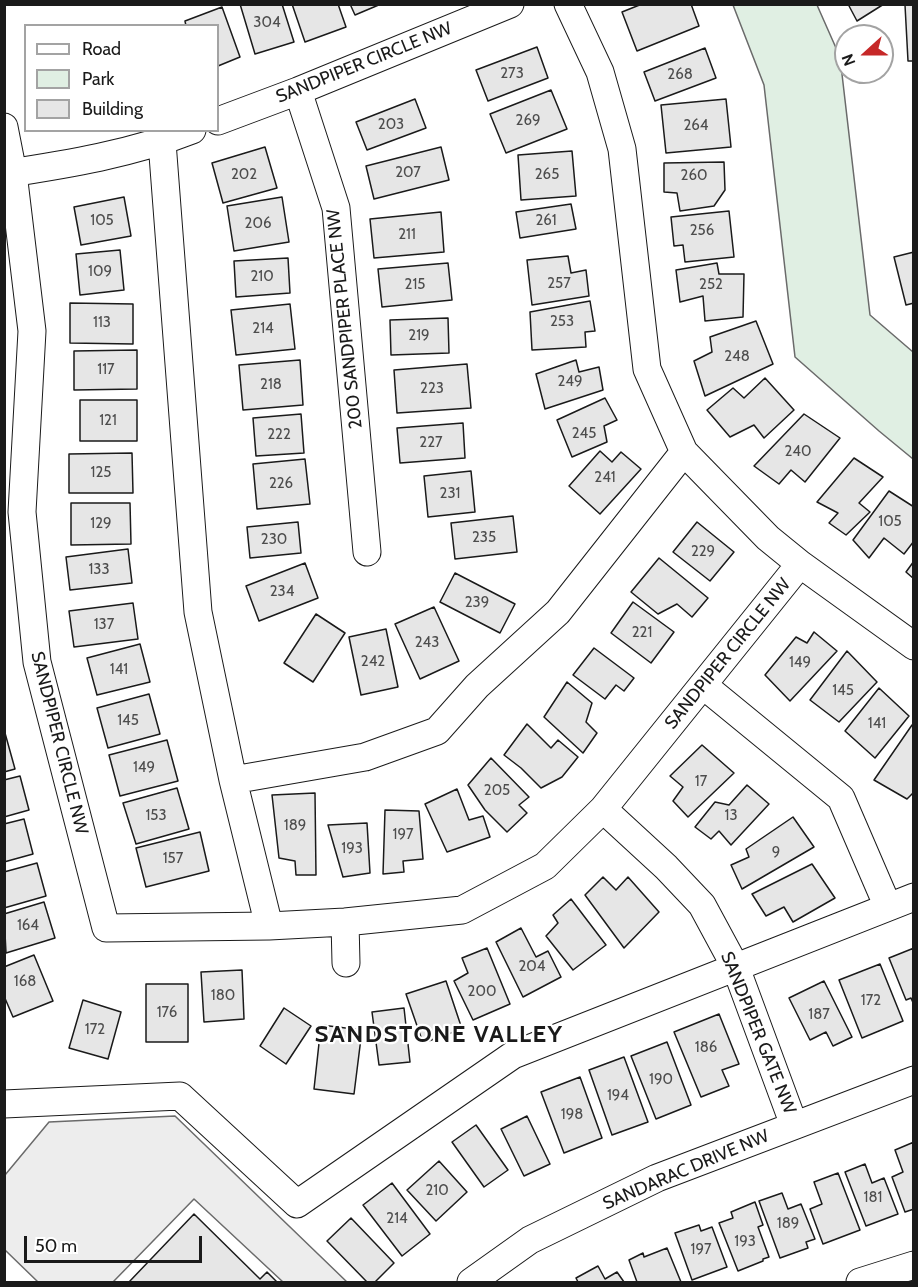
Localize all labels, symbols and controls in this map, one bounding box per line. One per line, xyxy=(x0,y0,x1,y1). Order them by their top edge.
house number: 304 xyxy=(253,14,281,32)
street label: SANDPIPER CIRCLE NW xyxy=(273,18,455,108)
legend xyxy=(24,24,219,132)
north arrow xyxy=(834,24,894,84)
text: Road xyxy=(82,38,121,60)
text: N xyxy=(838,51,859,69)
house number: 273 xyxy=(500,65,524,83)
house number: 268 xyxy=(667,66,693,84)
text: Park xyxy=(82,68,114,90)
text: Building xyxy=(82,98,143,120)
house number: 269 xyxy=(516,112,540,130)
house number: 203 xyxy=(378,116,404,134)
house number: 264 xyxy=(683,117,709,135)
house number: 207 xyxy=(395,164,421,182)
house number: 202 xyxy=(231,166,257,184)
house number: 265 xyxy=(535,166,559,184)
house number: 260 xyxy=(681,167,707,185)
street label: 200 SANDPIPER PLACE NW xyxy=(323,208,367,430)
house number: 105 xyxy=(90,212,114,230)
house number: 261 xyxy=(535,212,557,230)
house number: 206 xyxy=(245,215,271,233)
house number: 256 xyxy=(690,222,714,240)
house number: 211 xyxy=(398,226,416,244)
house number: 109 xyxy=(88,263,112,281)
house number: 210 xyxy=(250,268,274,286)
house number: 257 xyxy=(547,275,571,293)
house number: 215 xyxy=(405,276,425,294)
house number: 252 xyxy=(699,276,723,294)
house number: 253 xyxy=(550,313,574,331)
house number: 113 xyxy=(93,314,111,332)
house number: 214 xyxy=(252,320,274,338)
house number: 219 xyxy=(408,327,430,345)
house number: 248 xyxy=(724,348,750,366)
house number: 117 xyxy=(97,361,115,379)
house number: 249 xyxy=(557,373,583,391)
house number: 218 xyxy=(260,376,282,394)
house number: 223 xyxy=(420,380,444,398)
house number: 121 xyxy=(99,412,117,430)
house number: 245 xyxy=(572,425,596,443)
house number: 222 xyxy=(267,426,291,444)
house number: 227 xyxy=(419,434,443,452)
house number: 240 xyxy=(785,443,811,461)
house number: 125 xyxy=(91,464,111,482)
house number: 241 xyxy=(594,469,616,487)
house number: 226 xyxy=(269,475,293,493)
house number: 231 xyxy=(440,485,460,503)
house number: 105 xyxy=(878,513,902,531)
house number: 129 xyxy=(90,515,112,533)
house number: 235 xyxy=(472,529,496,547)
house number: 230 xyxy=(261,531,287,549)
house number: 229 xyxy=(691,543,715,561)
house number: 133 xyxy=(88,561,110,579)
street label: SANDPIPER CIRCLE NW xyxy=(661,574,795,734)
house number: 234 xyxy=(270,583,294,601)
house number: 239 xyxy=(465,594,489,612)
house number: 137 xyxy=(94,616,114,634)
house number: 221 xyxy=(632,624,652,642)
house number: 243 xyxy=(415,634,439,652)
street label: SANDPIPER CIRCLE NW xyxy=(26,649,92,837)
house number: 242 xyxy=(361,653,385,671)
house number: 149 xyxy=(789,654,811,672)
house number: 141 xyxy=(110,661,128,679)
house number: 145 xyxy=(832,682,854,700)
house number: 145 xyxy=(117,712,139,730)
house number: 141 xyxy=(868,715,886,733)
house number: 149 xyxy=(133,759,155,777)
house number: 17 xyxy=(695,773,707,791)
house number: 205 xyxy=(484,782,510,800)
house number: 153 xyxy=(145,807,167,825)
house number: 13 xyxy=(724,807,738,825)
house number: 189 xyxy=(284,817,306,835)
house number: 197 xyxy=(393,826,413,844)
house number: 193 xyxy=(341,840,363,858)
house number: 9 xyxy=(772,844,780,862)
house number: 157 xyxy=(163,850,183,868)
house number: 164 xyxy=(17,917,39,935)
street label: SANDPIPER GATE NW xyxy=(716,949,800,1117)
house number: 204 xyxy=(519,958,545,976)
house number: 168 xyxy=(14,973,36,991)
house number: 200 xyxy=(468,983,496,1001)
house number: 180 xyxy=(211,987,235,1005)
house number: 172 xyxy=(861,992,881,1010)
house number: 176 xyxy=(157,1004,177,1022)
house number: 187 xyxy=(808,1006,830,1024)
house number: 172 xyxy=(85,1021,105,1039)
district label: SANDSTONE VALLEY xyxy=(314,1021,564,1049)
house number: 186 xyxy=(695,1039,717,1057)
house number: 190 xyxy=(649,1071,673,1089)
house number: 194 xyxy=(607,1087,629,1105)
house number: 198 xyxy=(561,1106,583,1124)
street label: SANDARAC DRIVE NW xyxy=(600,1125,772,1215)
house number: 210 xyxy=(425,1182,449,1200)
house number: 181 xyxy=(864,1189,882,1207)
house number: 214 xyxy=(386,1210,408,1228)
house number: 189 xyxy=(777,1215,799,1233)
scale bar xyxy=(27,1224,206,1262)
house number: 193 xyxy=(734,1233,756,1251)
text: 50 m xyxy=(35,1235,77,1257)
house number: 197 xyxy=(691,1241,711,1259)

